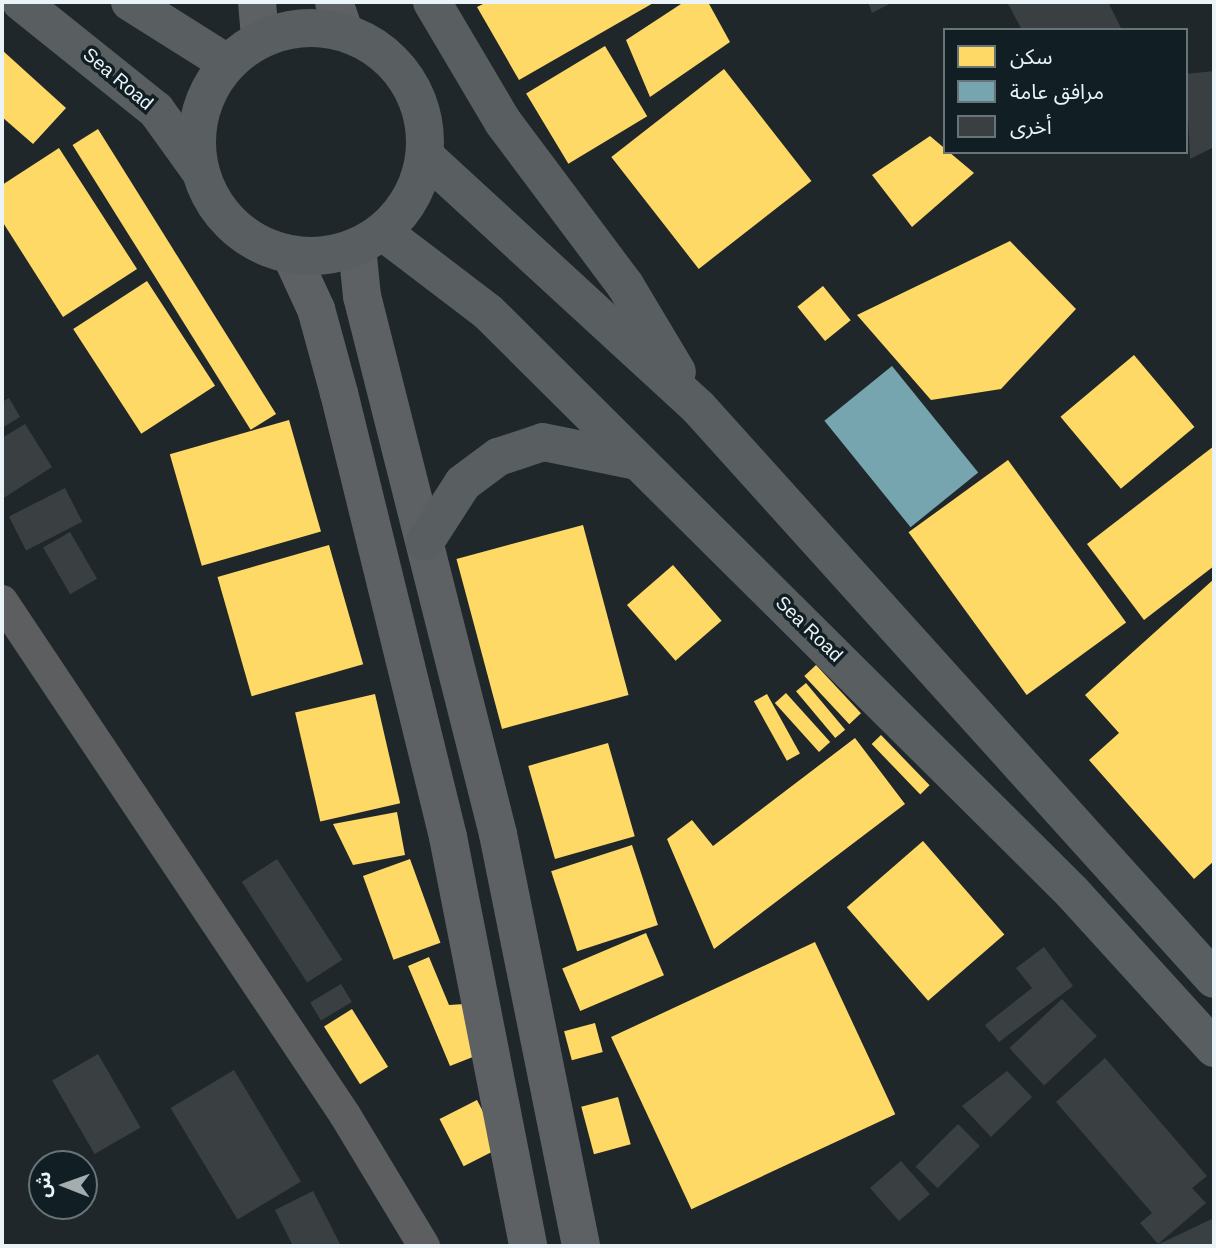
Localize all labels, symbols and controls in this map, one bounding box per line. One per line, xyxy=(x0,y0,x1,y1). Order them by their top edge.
legend xyxy=(943,28,1188,154)
street label: Sea Road xyxy=(78,43,158,115)
text: سكن xyxy=(1010,45,1052,68)
text: مرافق عامة xyxy=(1010,80,1104,103)
text: أخرى xyxy=(1010,115,1052,138)
street label: Sea Road xyxy=(771,591,847,667)
north arrow xyxy=(28,1150,98,1220)
text: ش xyxy=(33,1171,54,1198)

